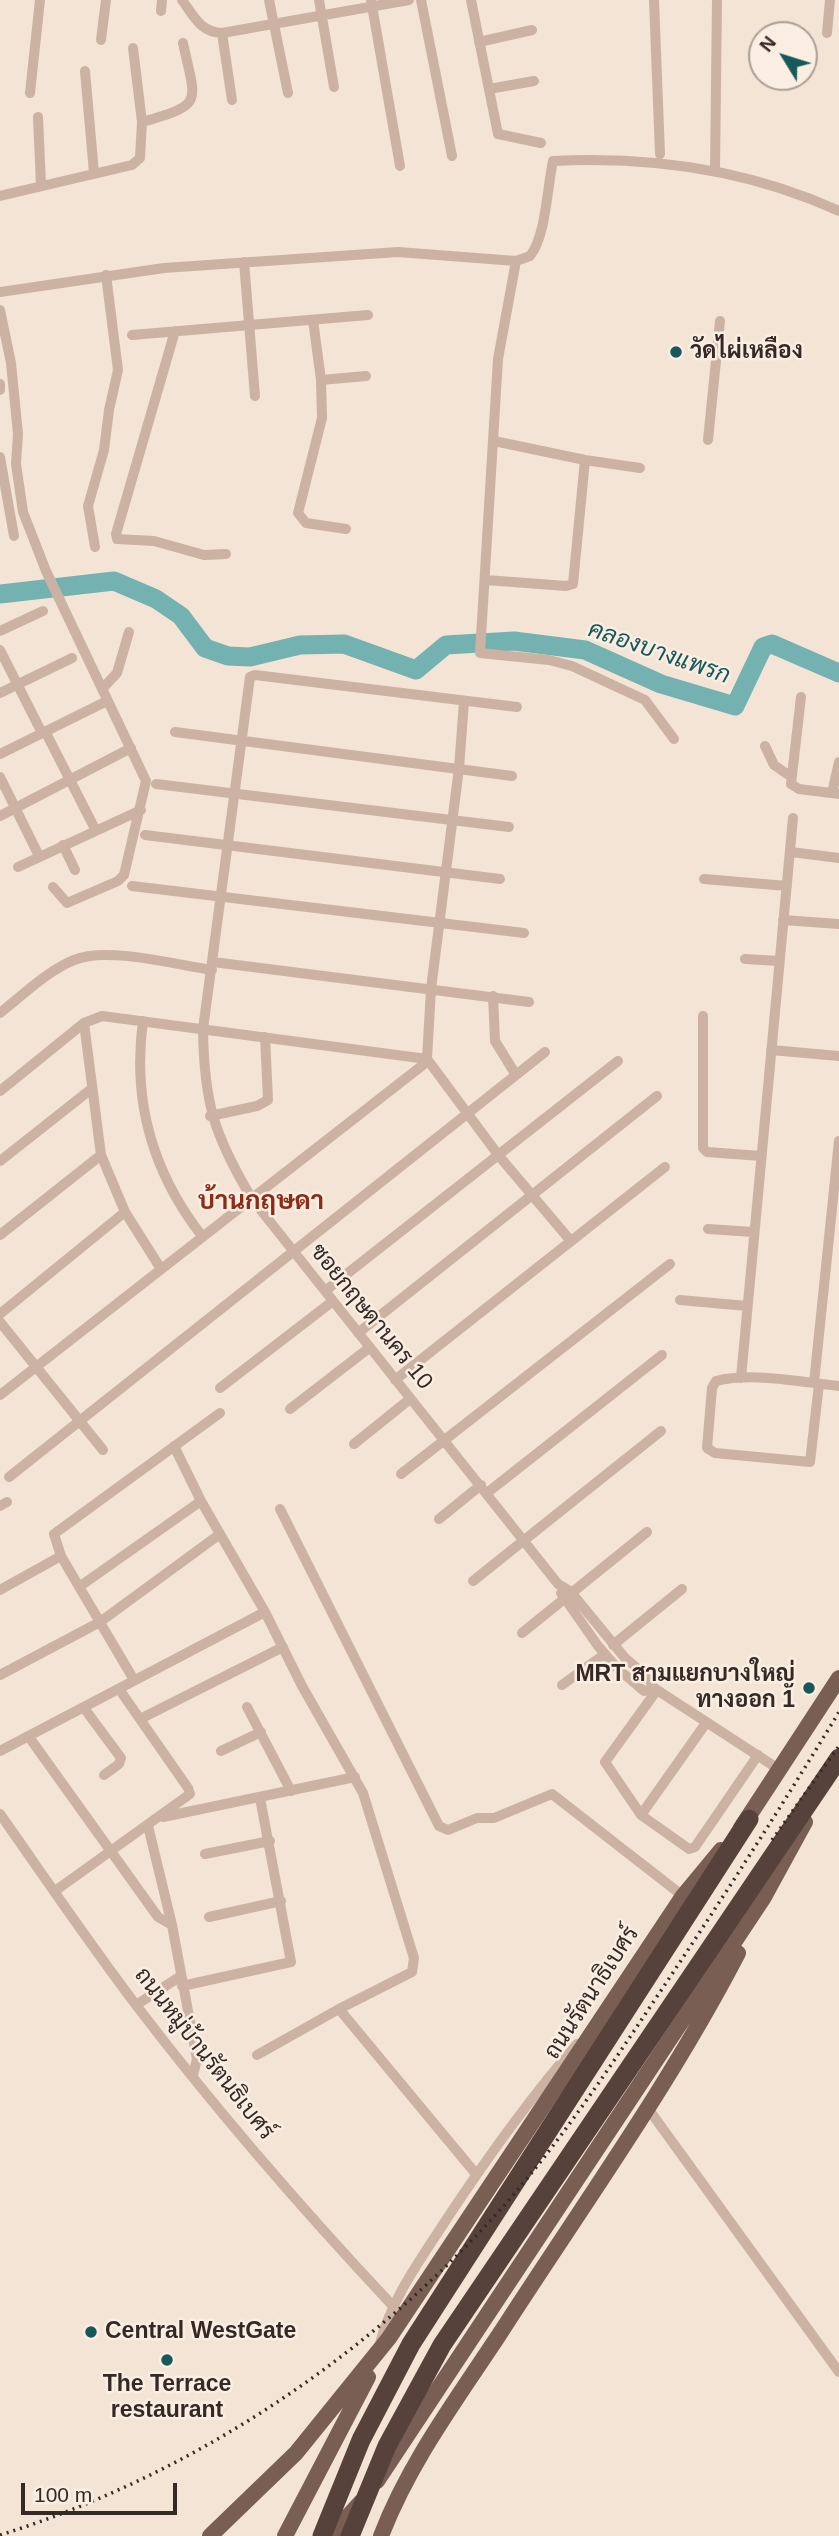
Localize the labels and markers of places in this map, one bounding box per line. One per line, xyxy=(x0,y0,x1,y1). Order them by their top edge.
place label: วัดไผ่เหลือง xyxy=(690,338,803,366)
marker: วัดไผ่เหลือง xyxy=(668,344,684,360)
place label: MRT สามแยกบางใหญ่ ทางออก 1 xyxy=(575,1661,795,1715)
marker: MRT สามแยกบางใหญ่ ทางออก 1 xyxy=(801,1680,817,1696)
place label: Central WestGate xyxy=(105,2318,296,2346)
marker: Central WestGate xyxy=(83,2324,99,2340)
marker: The Terrace restaurant xyxy=(159,2352,175,2368)
place label: The Terrace restaurant xyxy=(103,2371,231,2425)

